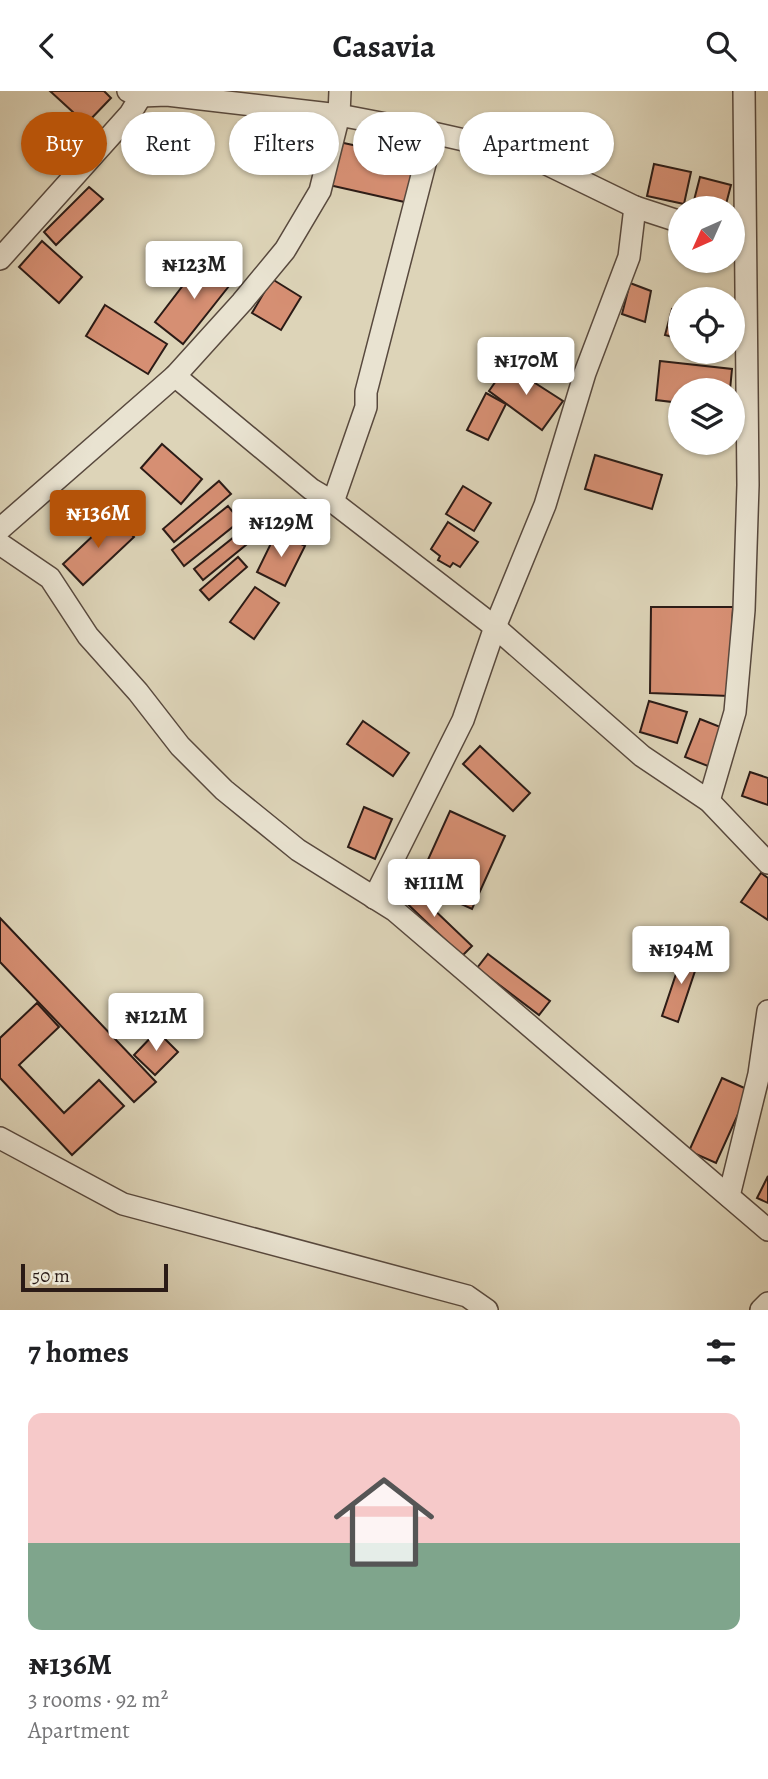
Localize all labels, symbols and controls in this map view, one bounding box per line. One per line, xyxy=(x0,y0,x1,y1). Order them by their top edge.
text: Casavia xyxy=(333,24,435,68)
icon: back xyxy=(28,27,66,65)
icon: search xyxy=(702,27,740,65)
chip: Buy xyxy=(21,112,107,175)
chip: Rent xyxy=(121,112,215,175)
chip: Filters xyxy=(229,112,339,175)
chip: New xyxy=(353,112,445,175)
chip: Apartment xyxy=(459,112,614,175)
north arrow xyxy=(668,196,746,273)
map controls xyxy=(668,196,745,455)
pin: ₦123M xyxy=(145,241,243,301)
text: ₦123M xyxy=(162,248,226,279)
button: locate xyxy=(668,287,745,364)
pin: ₦170M xyxy=(477,337,575,397)
text: ₦170M xyxy=(493,344,559,375)
button: layers xyxy=(668,378,745,455)
pin: ₦136M xyxy=(49,491,147,550)
text: ₦136M xyxy=(66,497,130,528)
pin: ₦129M xyxy=(232,499,330,559)
text: ₦129M xyxy=(248,506,314,537)
pin: ₦111M xyxy=(385,859,483,919)
text: ₦111M xyxy=(404,866,464,897)
pin: ₦194M xyxy=(632,927,730,986)
text: ₦194M xyxy=(648,933,714,964)
pin: ₦121M xyxy=(107,993,205,1053)
text: ₦121M xyxy=(124,1000,188,1031)
scale bar xyxy=(21,1261,168,1293)
text: 50 m xyxy=(32,1263,70,1289)
text: 7 homes xyxy=(28,1332,129,1372)
icon: filters xyxy=(702,1333,740,1371)
icon: home xyxy=(321,1459,447,1585)
text: ₦136M xyxy=(28,1644,112,1684)
text: 3 rooms · 92 m² xyxy=(28,1684,168,1715)
text: Apartment xyxy=(28,1715,130,1746)

